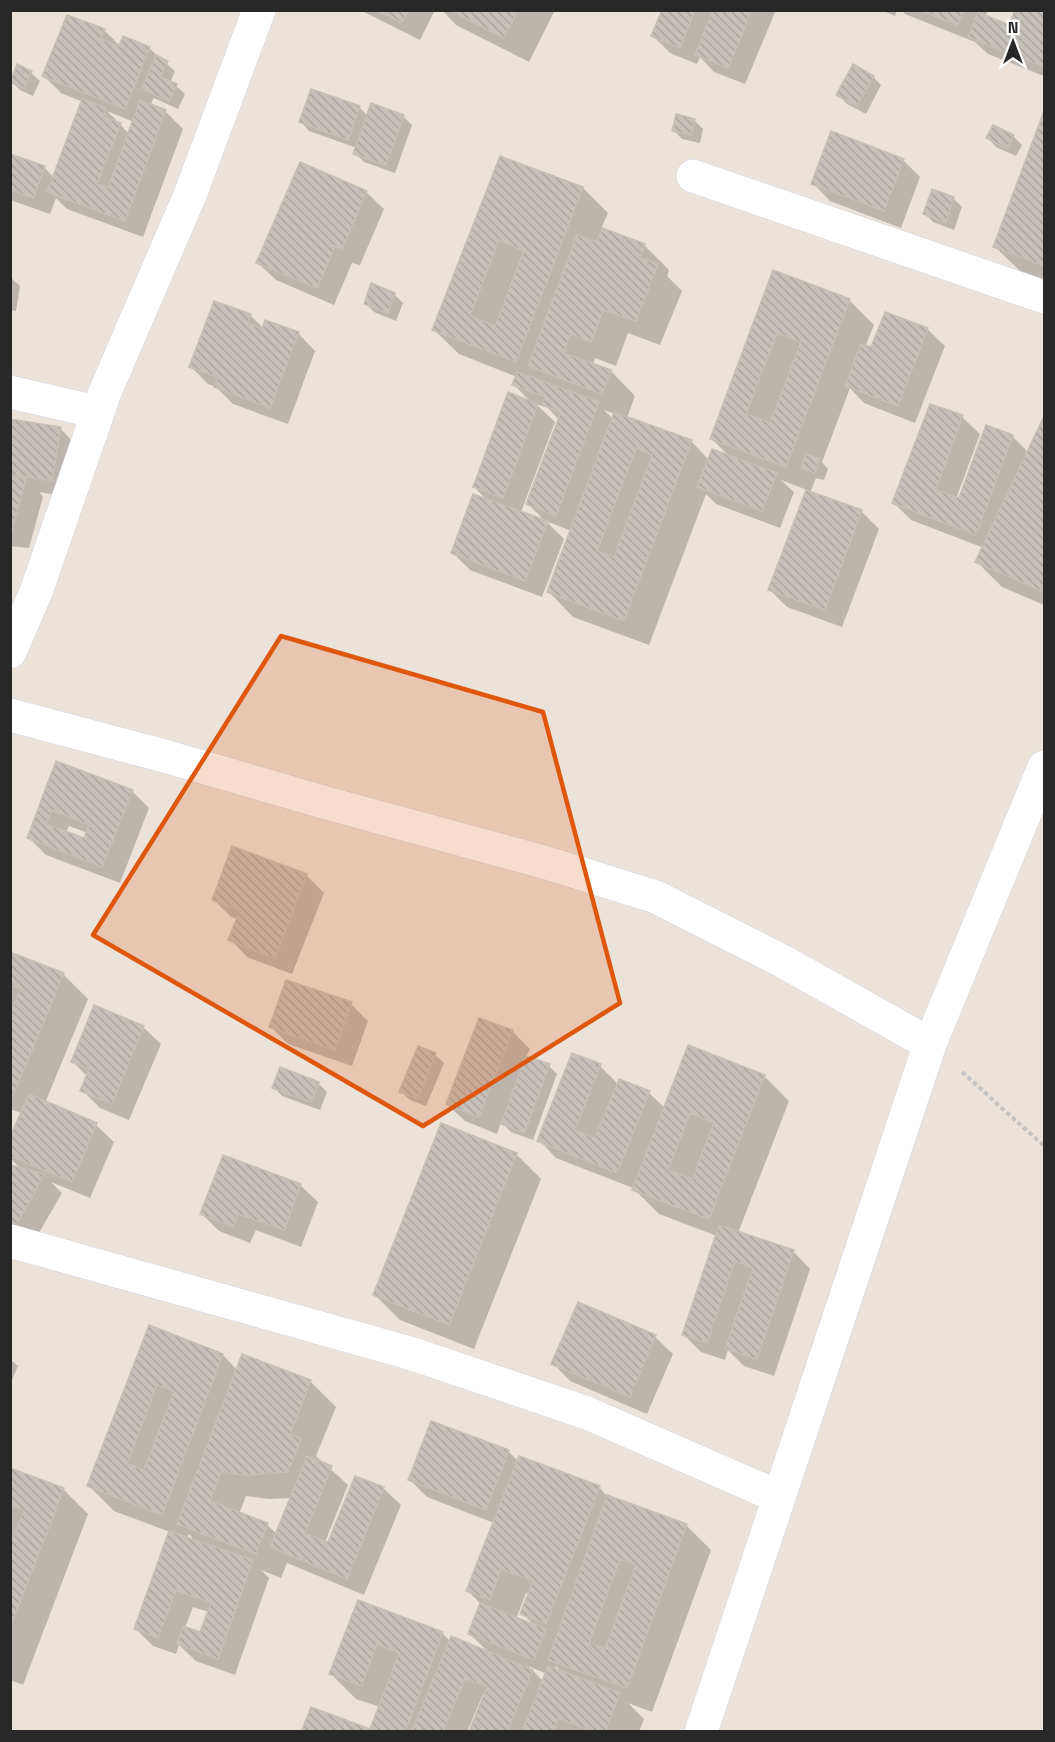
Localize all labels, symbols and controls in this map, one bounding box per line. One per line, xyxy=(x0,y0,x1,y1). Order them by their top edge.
north arrow xyxy=(983,12,1043,72)
text: N xyxy=(1008,17,1018,38)

